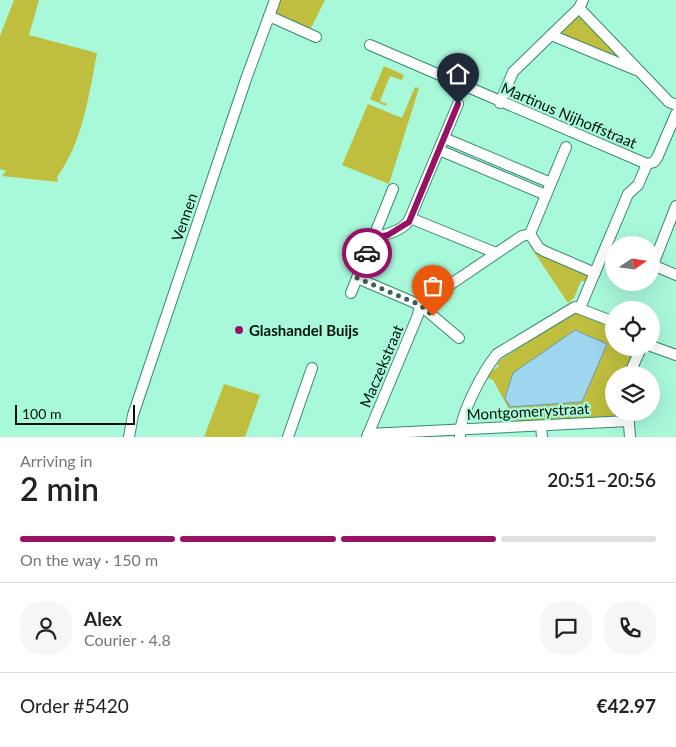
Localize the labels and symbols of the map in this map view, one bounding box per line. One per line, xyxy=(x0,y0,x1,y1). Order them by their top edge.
pin xyxy=(437,53,479,104)
street label: Martinus Nijhoffstraat xyxy=(498,78,640,152)
street label: Vennen xyxy=(167,190,201,244)
courier xyxy=(342,228,392,278)
north arrow xyxy=(605,236,660,291)
pin xyxy=(412,265,454,316)
place label: Glashandel Buijs xyxy=(249,321,359,339)
street label: Maczekstraat xyxy=(356,321,407,410)
marker: Glashandel Buijs xyxy=(233,324,245,336)
street label: Montgomerystraat xyxy=(466,399,590,423)
scale bar xyxy=(15,402,135,425)

